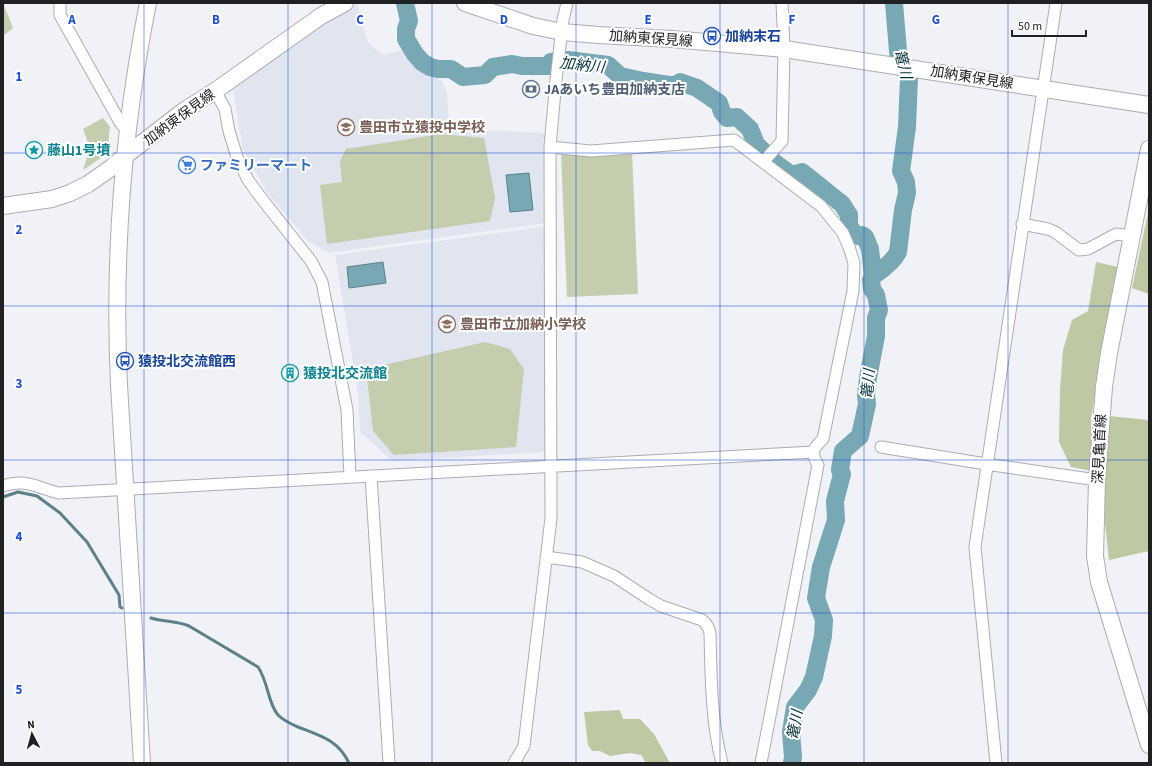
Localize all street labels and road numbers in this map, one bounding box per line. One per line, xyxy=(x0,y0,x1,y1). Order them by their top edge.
street label: 加納東保見線 xyxy=(608,26,694,52)
street label: 加納東保見線 xyxy=(929,62,1015,94)
street label: 加納東保見線 xyxy=(140,85,219,151)
street label: 深見亀首線 xyxy=(1088,414,1112,485)

